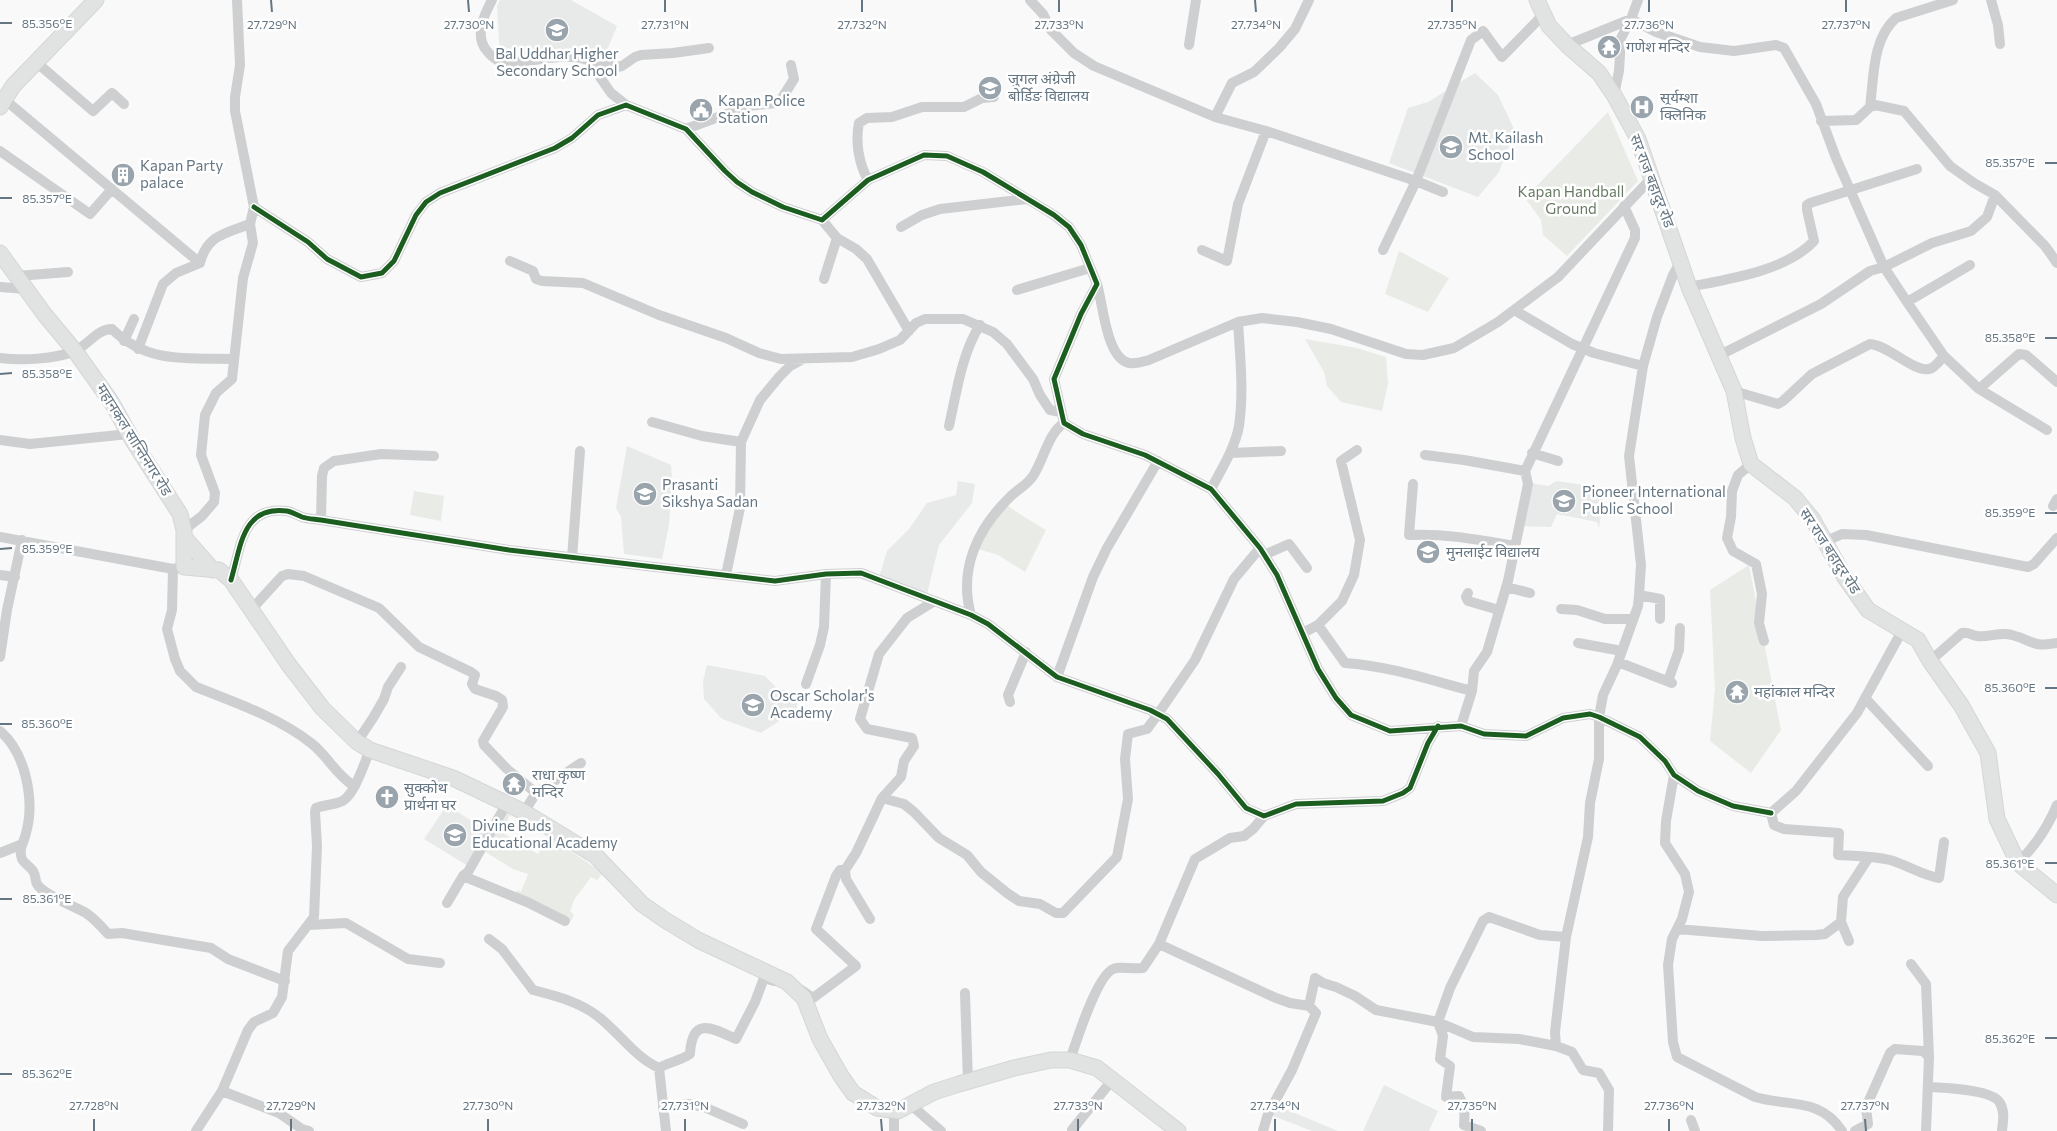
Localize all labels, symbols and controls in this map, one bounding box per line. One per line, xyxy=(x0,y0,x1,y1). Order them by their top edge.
text: 85.356°E xyxy=(22,16,72,30)
text: 27.729°N xyxy=(247,17,297,31)
text: 27.730°N xyxy=(444,17,494,31)
school or university icon: Bal Uddhar Higher Secondary School xyxy=(544,17,570,43)
text: 27.731°N xyxy=(641,17,689,31)
text: 27.732°N xyxy=(837,17,887,31)
text: 27.733°N xyxy=(1034,17,1084,31)
text: 27.734°N xyxy=(1231,17,1281,31)
text: 27.735°N xyxy=(1427,17,1477,31)
text: 27.736°N xyxy=(1624,17,1674,31)
text: 27.737°N xyxy=(1821,17,1871,31)
temple icon: गणेश मन्दिर xyxy=(1596,34,1622,60)
place label: गणेश मन्दिर xyxy=(1626,37,1691,55)
place label: Bal Uddhar Higher Secondary School xyxy=(495,44,619,79)
place label: जुगल अंग्रेजी बोर्डिङ विद्यालय xyxy=(1008,69,1090,104)
school or university icon: जुगल अंग्रेजी बोर्डिङ विद्यालय xyxy=(977,75,1003,101)
place label: सूर्यम्शा क्लिनिक xyxy=(1660,88,1706,123)
place label: Kapan Police Station xyxy=(718,91,805,126)
hospital icon: सूर्यम्शा क्लिनिक xyxy=(1629,94,1655,120)
public building icon: Kapan Police Station xyxy=(688,97,714,123)
place label: Mt. Kailash School xyxy=(1468,128,1543,163)
street label: सर राज बहादुर रोड xyxy=(1625,131,1679,232)
school or university icon: Mt. Kailash School xyxy=(1438,134,1464,160)
text: 85.357°E xyxy=(1985,155,2035,169)
place label: Kapan Party palace xyxy=(140,156,223,191)
building icon: Kapan Party palace xyxy=(110,162,136,188)
park label: Kapan Handball Ground xyxy=(1518,182,1624,217)
text: 85.357°E xyxy=(22,191,72,205)
text: 85.358°E xyxy=(1985,330,2035,344)
text: 85.358°E xyxy=(22,366,72,380)
street label: महानकल सान्तिनगर रोड xyxy=(93,380,177,500)
place label: Prasanti Sikshya Sadan xyxy=(662,475,758,510)
school or university icon: Prasanti Sikshya Sadan xyxy=(632,481,658,507)
place label: Pioneer International Public School xyxy=(1582,482,1726,517)
school or university icon: Pioneer International Public School xyxy=(1551,488,1577,514)
street label: सर राज बहादुर रोड xyxy=(1795,504,1866,599)
text: 85.359°E xyxy=(1985,505,2035,519)
school or university icon: मुनलाईट विद्यालय xyxy=(1415,539,1441,565)
text: 85.359°E xyxy=(22,541,72,555)
place label: मुनलाईट विद्यालय xyxy=(1446,542,1540,562)
temple icon: महांकाल मन्दिर xyxy=(1724,679,1750,705)
text: 85.360°E xyxy=(1984,680,2036,694)
place label: महांकाल मन्दिर xyxy=(1754,682,1836,700)
place label: Oscar Scholar's Academy xyxy=(770,686,875,721)
school or university icon: Oscar Scholar's Academy xyxy=(740,692,766,718)
text: 85.360°E xyxy=(21,716,73,730)
place label: राधा कृष्ण मन्दिर xyxy=(532,765,586,800)
temple icon: राधा कृष्ण मन्दिर xyxy=(501,771,527,797)
place label: सुक्कोथ प्रार्थना घर xyxy=(404,778,457,813)
church icon: सुक्कोथ प्रार्थना घर xyxy=(374,784,400,810)
place label: Divine Buds Educational Academy xyxy=(472,816,618,851)
school or university icon: Divine Buds Educational Academy xyxy=(442,822,468,848)
text: 85.361°E xyxy=(1986,856,2034,870)
text: 85.361°E xyxy=(23,891,71,905)
text: 85.362°E xyxy=(1985,1031,2035,1045)
text: 85.362°E xyxy=(22,1066,72,1080)
text: 27.728°N xyxy=(69,1098,119,1112)
text: 27.729°N xyxy=(266,1098,316,1112)
text: 27.730°N xyxy=(463,1098,513,1112)
text: 27.731°N xyxy=(661,1098,709,1112)
text: 27.732°N xyxy=(856,1098,906,1112)
text: 27.733°N xyxy=(1053,1098,1103,1112)
text: 27.734°N xyxy=(1250,1098,1300,1112)
text: 27.735°N xyxy=(1447,1098,1497,1112)
text: 27.736°N xyxy=(1644,1098,1694,1112)
text: 27.737°N xyxy=(1840,1098,1890,1112)

